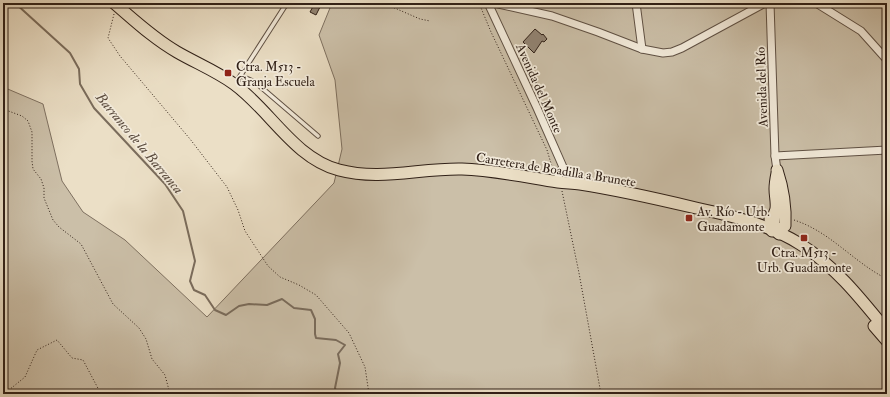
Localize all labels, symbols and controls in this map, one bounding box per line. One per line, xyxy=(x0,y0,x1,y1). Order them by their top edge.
street label: Avenida del Monte xyxy=(512,40,566,136)
street label: Avenida del Río xyxy=(753,47,771,128)
place label: Ctra. M513 - Granja Escuela xyxy=(236,59,315,90)
marker: Ctra. M513 - Granja Escuela xyxy=(223,68,233,78)
water label: Barranco de la Barranca xyxy=(92,88,187,198)
street label: Carretera de Boadilla a Brunete xyxy=(475,149,637,191)
place label: Av. Río - Urb. Guadamonte xyxy=(696,204,770,235)
marker: Av. Río - Urb. Guadamonte xyxy=(684,213,694,223)
marker: Ctra. M513 - Urb. Guadamonte xyxy=(799,233,809,243)
place label: Ctra. M513 - Urb. Guadamonte xyxy=(757,245,852,276)

